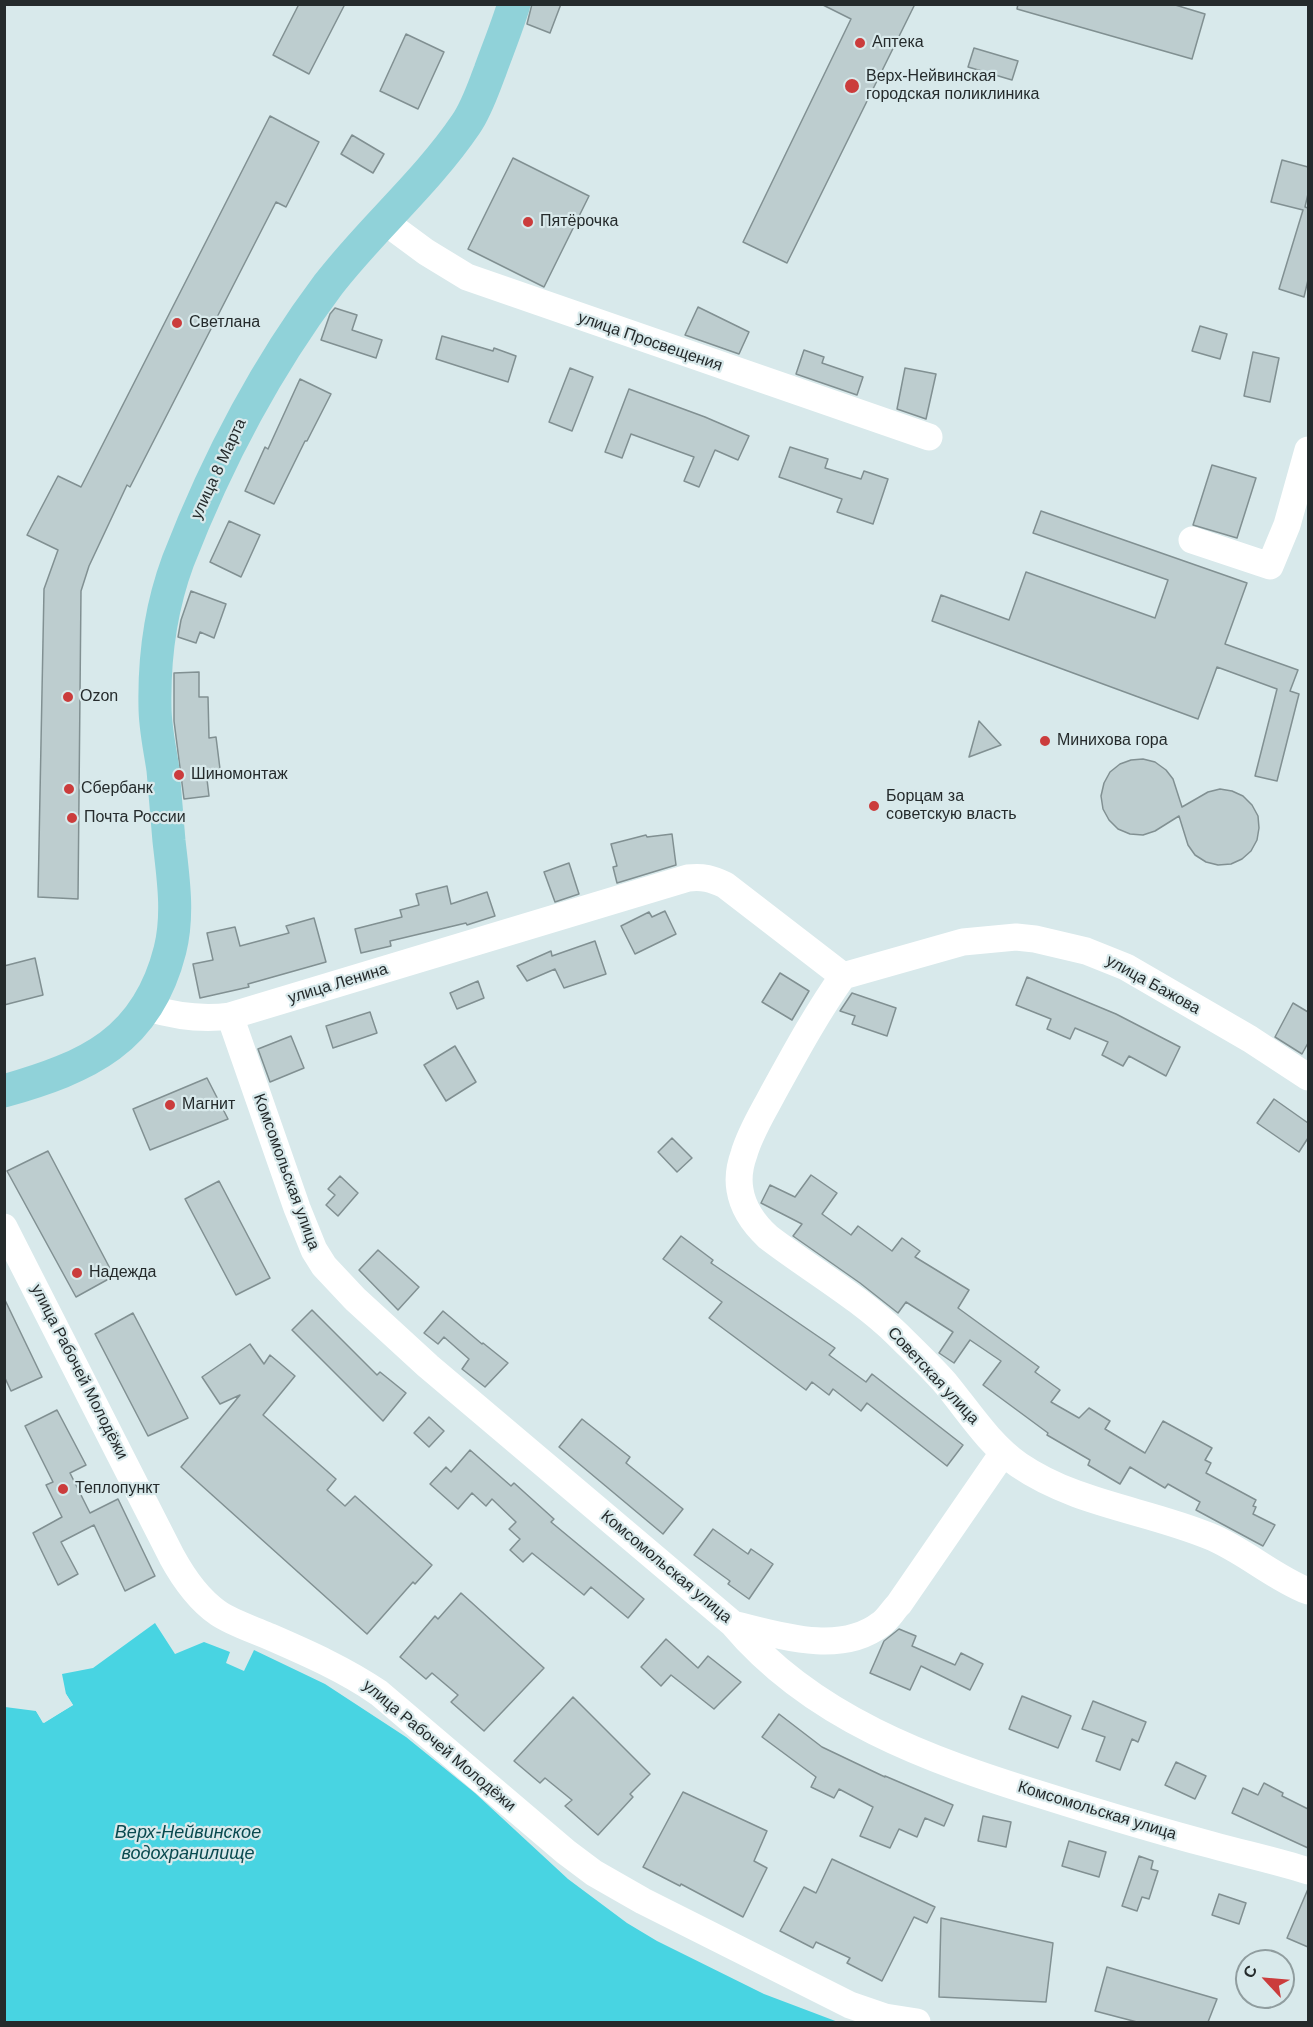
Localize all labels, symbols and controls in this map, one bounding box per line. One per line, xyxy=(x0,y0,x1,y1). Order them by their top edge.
place label: Аптека xyxy=(872,33,924,53)
marker: Аптека xyxy=(853,36,867,50)
place label: Верх-Нейвинская городская поликлиника xyxy=(866,67,1039,105)
marker: Верх-Нейвинская городская поликлиника xyxy=(843,77,861,95)
place label: Пятёрочка xyxy=(540,212,618,232)
marker: Пятёрочка xyxy=(521,215,535,229)
street label: улица Просвещения xyxy=(575,308,725,376)
place label: Светлана xyxy=(189,313,260,333)
marker: Светлана xyxy=(170,316,184,330)
street label: улица 8 Марта xyxy=(187,416,251,522)
place label: Ozon xyxy=(80,687,118,707)
marker: Ozon xyxy=(61,690,75,704)
place label: Минихова гора xyxy=(1057,731,1168,751)
marker: Минихова гора xyxy=(1038,734,1052,748)
place label: Шиномонтаж xyxy=(191,765,288,785)
marker: Шиномонтаж xyxy=(172,768,186,782)
place label: Сбербанк xyxy=(81,779,153,799)
marker: Сбербанк xyxy=(62,782,76,796)
place label: Борцам за советскую власть xyxy=(886,787,1017,825)
marker: Борцам за советскую власть xyxy=(867,799,881,813)
place label: Почта России xyxy=(84,808,186,828)
marker: Почта России xyxy=(65,811,79,825)
street label: улица Бажова xyxy=(1103,951,1203,1019)
street label: улица Ленина xyxy=(286,960,390,1008)
street label: Комсомольская улица xyxy=(249,1091,323,1253)
place label: Магнит xyxy=(182,1095,235,1115)
marker: Магнит xyxy=(163,1098,177,1112)
place label: Надежда xyxy=(89,1263,156,1283)
marker: Надежда xyxy=(70,1266,84,1280)
street label: улица Рабочей Молодёжи xyxy=(26,1281,132,1463)
street label: Советская улица xyxy=(883,1324,983,1428)
place label: Теплопункт xyxy=(75,1479,160,1499)
marker: Теплопункт xyxy=(56,1482,70,1496)
street label: Комсомольская улица xyxy=(597,1507,735,1627)
street label: улица Рабочей Молодёжи xyxy=(359,1676,519,1816)
street label: Комсомольская улица xyxy=(1015,1778,1179,1844)
water label: Верх-Нейвинское водохранилище xyxy=(115,1822,261,1864)
north arrow xyxy=(1235,1949,1295,2009)
text: С xyxy=(1240,1963,1260,1981)

